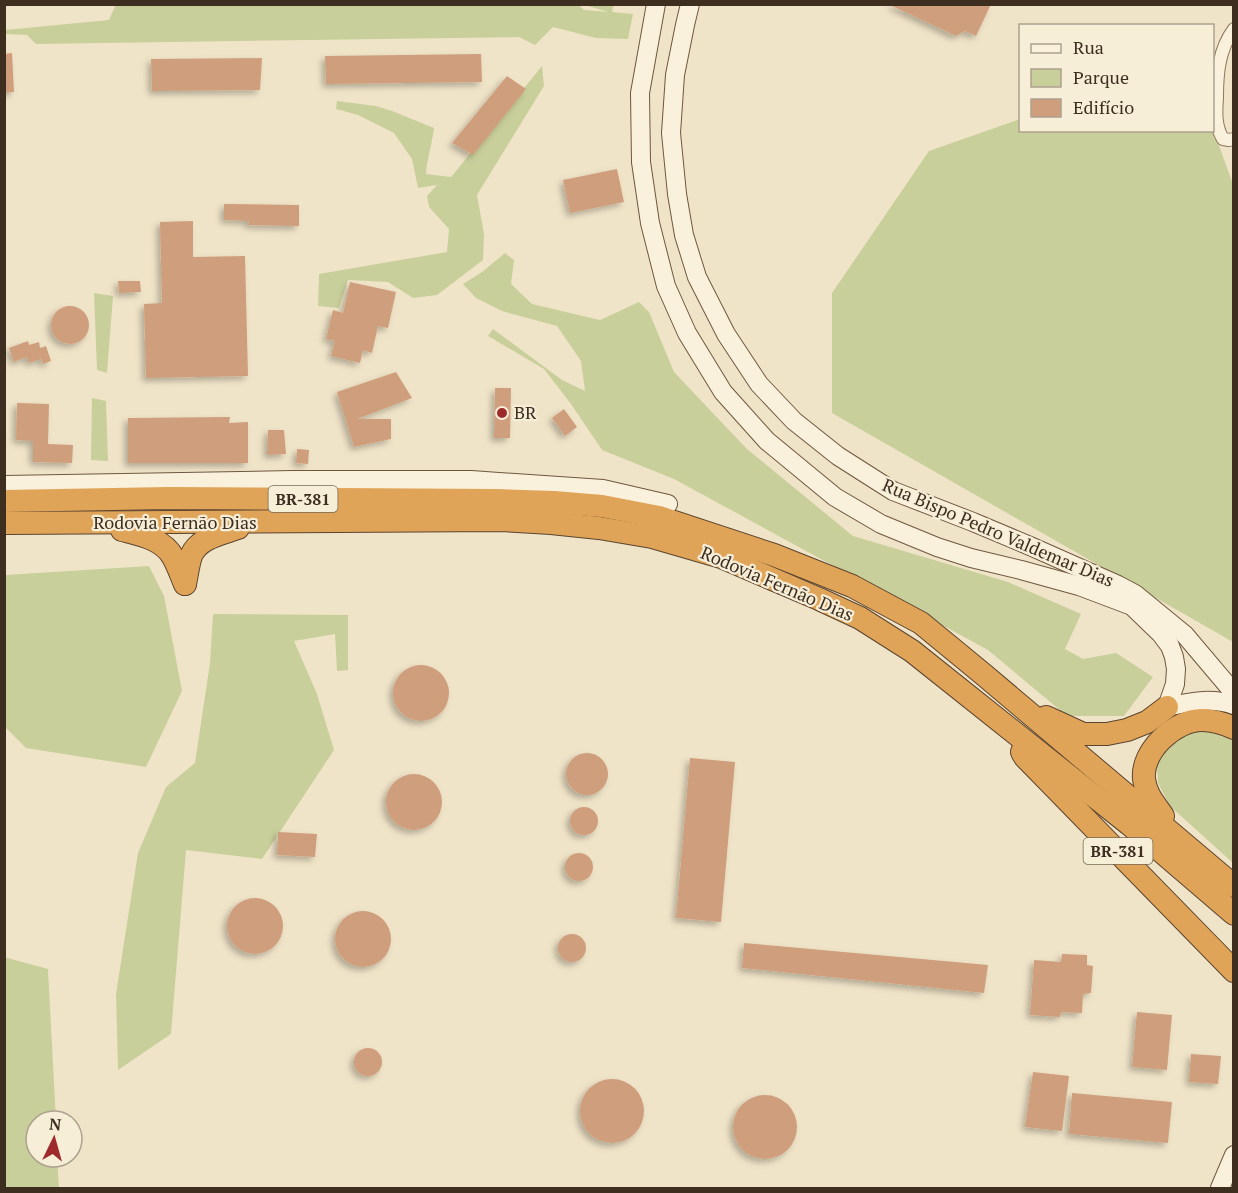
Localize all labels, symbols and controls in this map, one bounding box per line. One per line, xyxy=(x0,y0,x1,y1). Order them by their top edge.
legend xyxy=(1019,24,1214,132)
text: Rua xyxy=(1073,35,1104,59)
text: Parque xyxy=(1073,65,1129,89)
text: Edifício xyxy=(1073,95,1134,119)
place label: BR xyxy=(514,400,537,424)
marker: BR xyxy=(495,406,509,420)
street label: Rua Bispo Pedro Valdemar Dias xyxy=(879,472,1118,592)
road number: BR-381 xyxy=(268,486,338,512)
street label: Rodovia Fernão Dias xyxy=(93,510,257,534)
street label: Rodovia Fernão Dias xyxy=(697,540,857,626)
road number: BR-381 xyxy=(1084,838,1152,864)
north arrow xyxy=(24,1109,84,1169)
text: N xyxy=(48,1113,62,1136)

